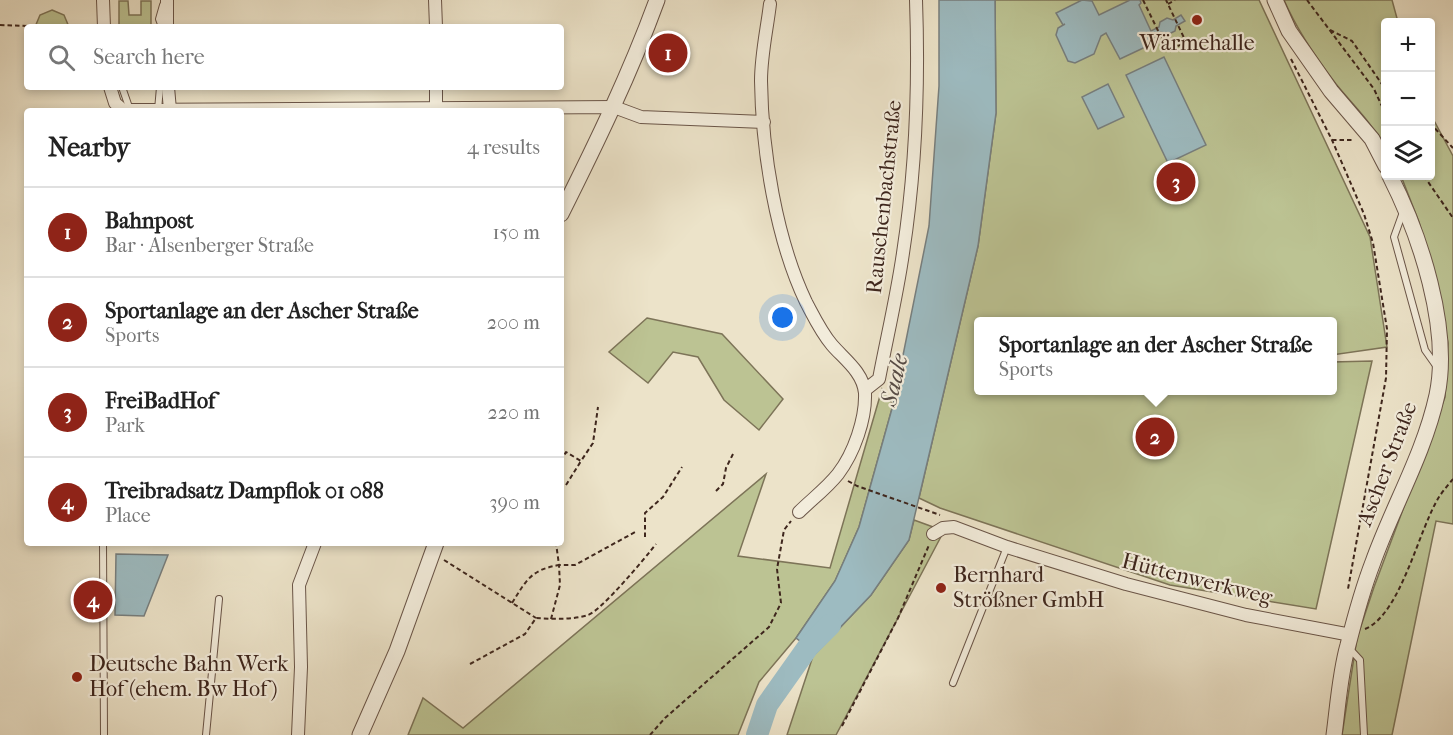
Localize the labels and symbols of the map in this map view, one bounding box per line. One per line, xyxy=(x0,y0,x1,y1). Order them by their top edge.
marker: Wärmehalle xyxy=(1190,13,1204,27)
place label: Wärmehalle xyxy=(1138,30,1255,56)
pin: 1 xyxy=(648,31,688,76)
street label: Rauschenbachstraße xyxy=(861,99,907,295)
pin: 3 xyxy=(1156,160,1196,204)
your location xyxy=(768,303,797,332)
water label: Saale xyxy=(874,350,914,410)
street label: Ascher Straße xyxy=(1351,398,1423,531)
pin: 2 xyxy=(1136,414,1174,460)
street label: Hüttenwerkweg xyxy=(1119,548,1275,610)
place label: Bernhard Strößner GmbH xyxy=(953,562,1104,613)
pin: 4 xyxy=(74,578,112,622)
marker: Bernhard Strößner GmbH xyxy=(934,581,948,595)
place label: Deutsche Bahn Werk Hof (ehem. Bw Hof) xyxy=(89,651,289,702)
marker: Deutsche Bahn Werk Hof (ehem. Bw Hof) xyxy=(70,670,84,684)

